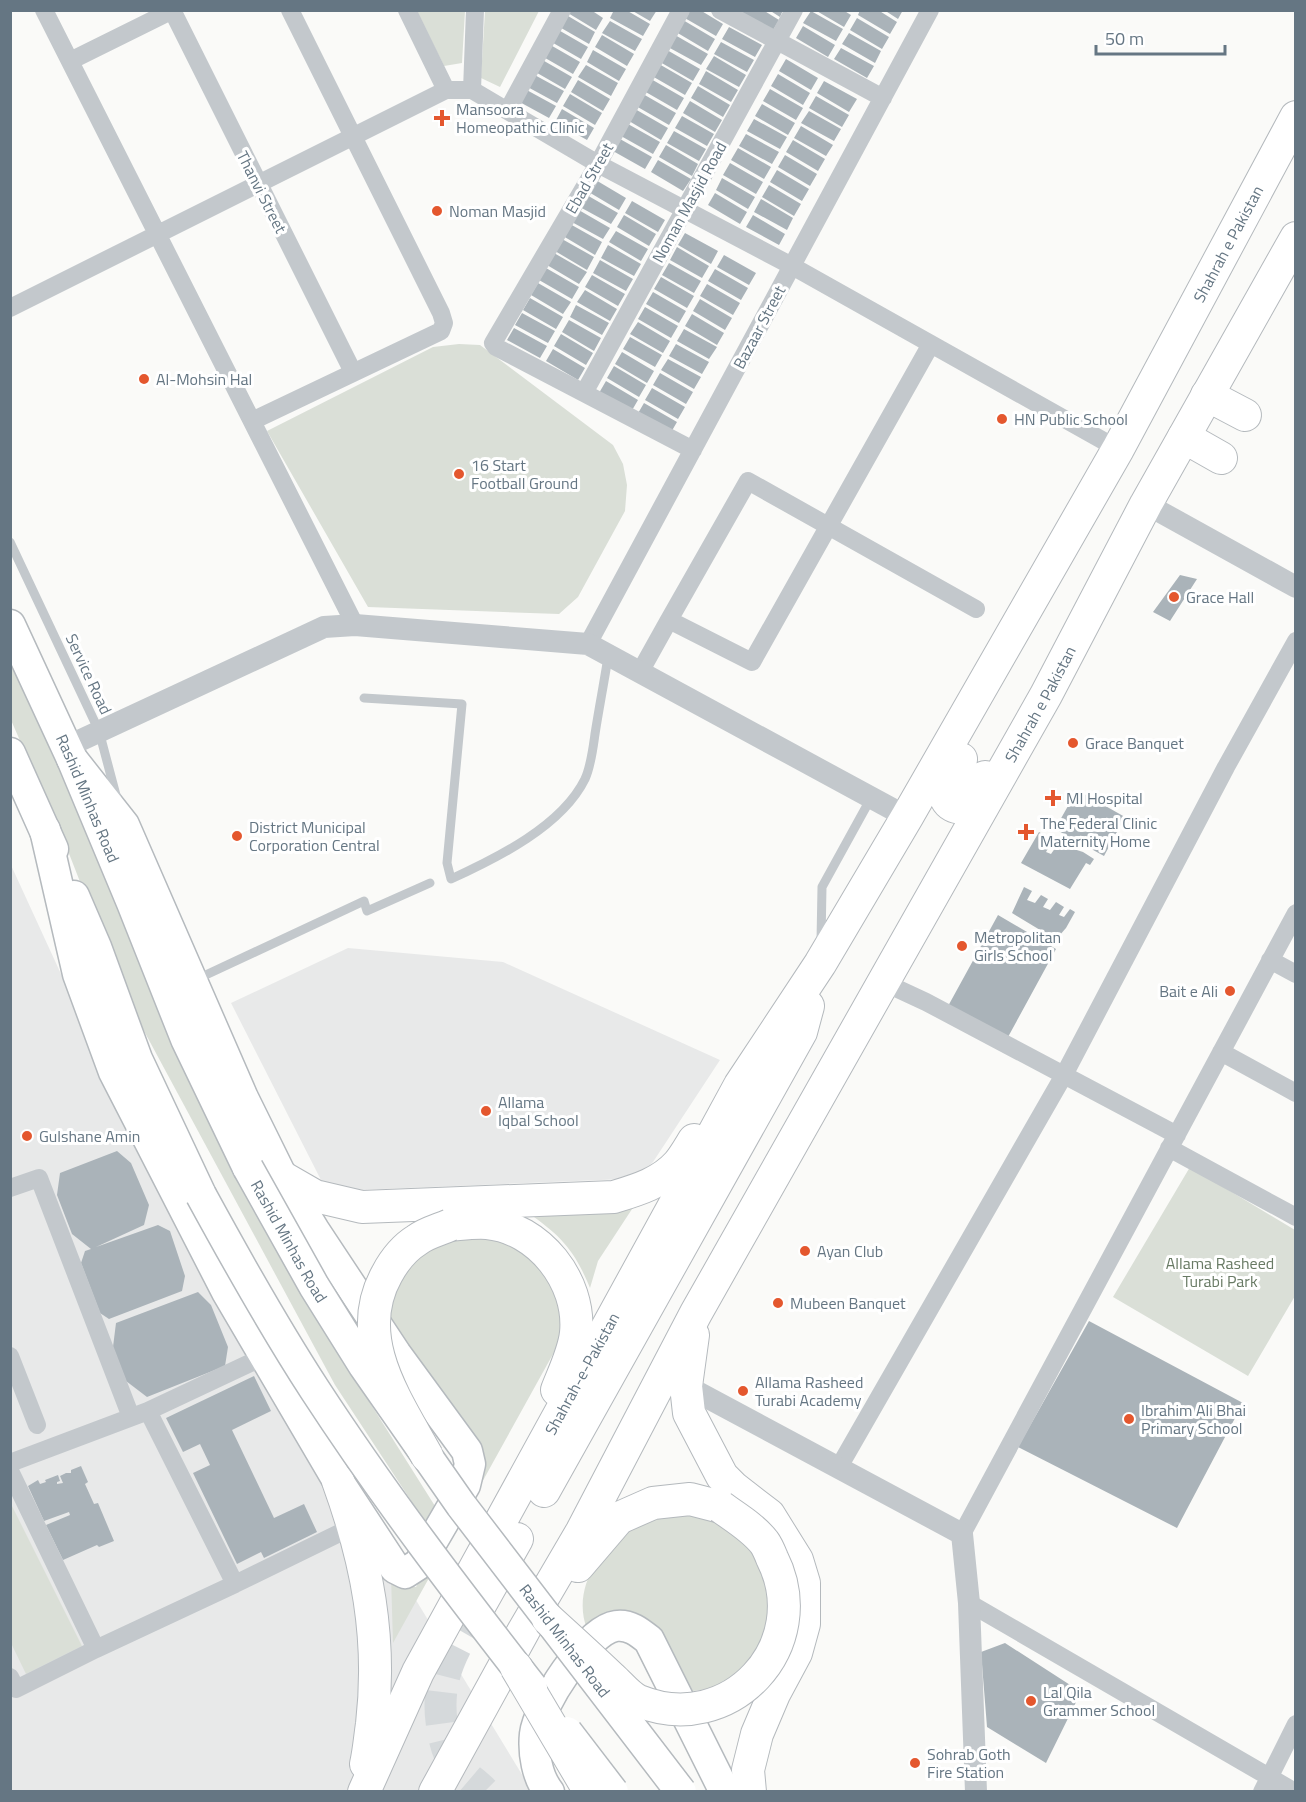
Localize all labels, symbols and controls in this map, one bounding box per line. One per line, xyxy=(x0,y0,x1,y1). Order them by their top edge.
scale bar xyxy=(1096,18,1225,56)
text: 50 m xyxy=(1105,25,1144,52)
place label: Mansoora Homeopathic Clinic xyxy=(456,97,585,139)
marker: Mansoora Homeopathic Clinic xyxy=(433,109,451,127)
street label: Noman Masjid Road xyxy=(646,137,732,267)
street label: Ebad Street xyxy=(559,138,619,218)
street label: Thanvi Street xyxy=(231,147,293,238)
street label: Shahrah e Pakistan xyxy=(1187,181,1269,307)
place label: Noman Masjid xyxy=(449,199,546,223)
marker: Noman Masjid xyxy=(430,204,444,218)
street label: Bazaar Street xyxy=(727,281,791,373)
place label: Al-Mohsin Hal xyxy=(156,367,252,391)
marker: Al-Mohsin Hal xyxy=(137,372,151,386)
place label: HN Public School xyxy=(1014,407,1128,431)
marker: HN Public School xyxy=(995,412,1009,426)
place label: 16 Start Football Ground xyxy=(471,453,578,495)
marker: 16 Start Football Ground xyxy=(452,467,466,481)
place label: Grace Hall xyxy=(1186,585,1254,609)
marker: Grace Hall xyxy=(1167,590,1181,604)
street label: Service Road xyxy=(60,630,118,718)
street label: Shahrah e Pakistan xyxy=(998,642,1082,767)
street label: Rashid Minhas Road xyxy=(50,730,126,866)
place label: Grace Banquet xyxy=(1085,731,1184,755)
marker: Grace Banquet xyxy=(1066,736,1080,750)
place label: MI Hospital xyxy=(1066,786,1143,810)
marker: MI Hospital xyxy=(1044,789,1062,807)
place label: The Federal Clinic Maternity Home xyxy=(1040,811,1157,853)
place label: District Municipal Corporation Central xyxy=(249,815,380,857)
marker: The Federal Clinic Maternity Home xyxy=(1017,823,1035,841)
marker: District Municipal Corporation Central xyxy=(230,829,244,843)
place label: Metropolitan Girls School xyxy=(974,925,1061,967)
marker: Metropolitan Girls School xyxy=(955,939,969,953)
place label: Bait e Ali xyxy=(1159,979,1218,1003)
marker: Bait e Ali xyxy=(1223,984,1237,998)
place label: Allama Iqbal School xyxy=(498,1090,579,1132)
marker: Allama Iqbal School xyxy=(479,1104,493,1118)
place label: Gulshane Amin xyxy=(39,1124,140,1148)
marker: Gulshane Amin xyxy=(20,1129,34,1143)
street label: Rashid Minhas Road xyxy=(245,1176,333,1307)
place label: Ayan Club xyxy=(817,1239,883,1263)
marker: Ayan Club xyxy=(798,1244,812,1258)
park label: Allama Rasheed Turabi Park xyxy=(1166,1251,1274,1293)
place label: Mubeen Banquet xyxy=(790,1291,906,1315)
marker: Mubeen Banquet xyxy=(771,1296,785,1310)
street label: Shahrah-e-Pakistan xyxy=(538,1308,625,1439)
place label: Allama Rasheed Turabi Academy xyxy=(755,1370,863,1412)
marker: Allama Rasheed Turabi Academy xyxy=(736,1384,750,1398)
place label: Ibrahim Ali Bhai Primary School xyxy=(1141,1398,1246,1440)
marker: Ibrahim Ali Bhai Primary School xyxy=(1122,1412,1136,1426)
street label: Rashid Minhas Road xyxy=(514,1579,616,1702)
place label: Lal Qila Grammer School xyxy=(1043,1680,1155,1722)
marker: Lal Qila Grammer School xyxy=(1024,1694,1038,1708)
place label: Sohrab Goth Fire Station xyxy=(927,1742,1011,1784)
marker: Sohrab Goth Fire Station xyxy=(908,1756,922,1770)

